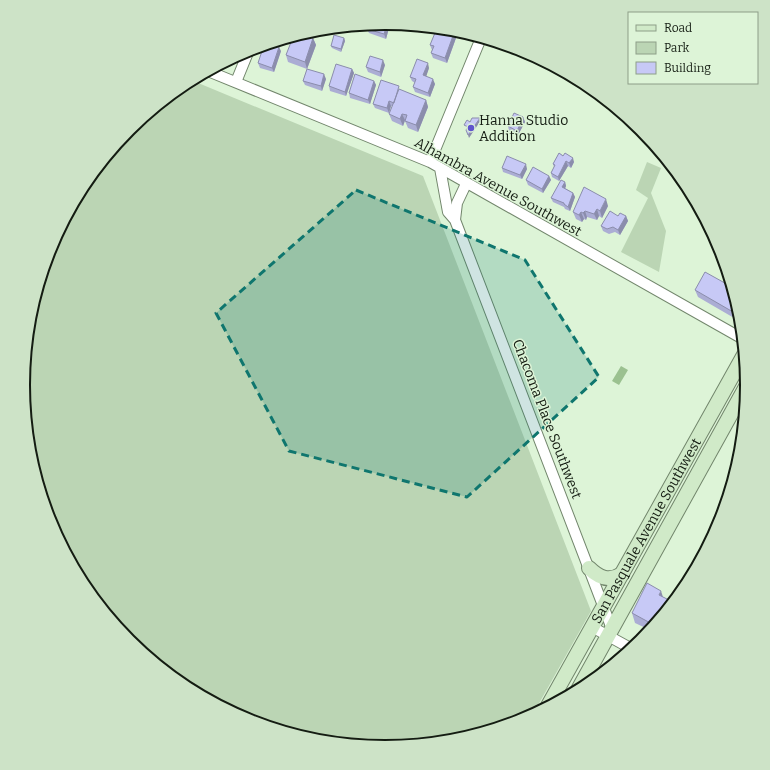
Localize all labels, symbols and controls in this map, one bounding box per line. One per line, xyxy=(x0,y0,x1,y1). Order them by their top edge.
legend xyxy=(628,12,758,84)
text: Road xyxy=(664,21,692,35)
text: Park xyxy=(664,41,690,55)
text: Building xyxy=(664,61,711,75)
place label: Hanna Studio Addition xyxy=(479,112,568,145)
marker: Hanna Studio Addition xyxy=(466,123,476,133)
street label: Alhambra Avenue Southwest xyxy=(411,134,585,240)
street label: Chacoma Place Southwest xyxy=(509,337,585,501)
street label: San Pasquale Avenue Southwest xyxy=(587,435,704,626)

